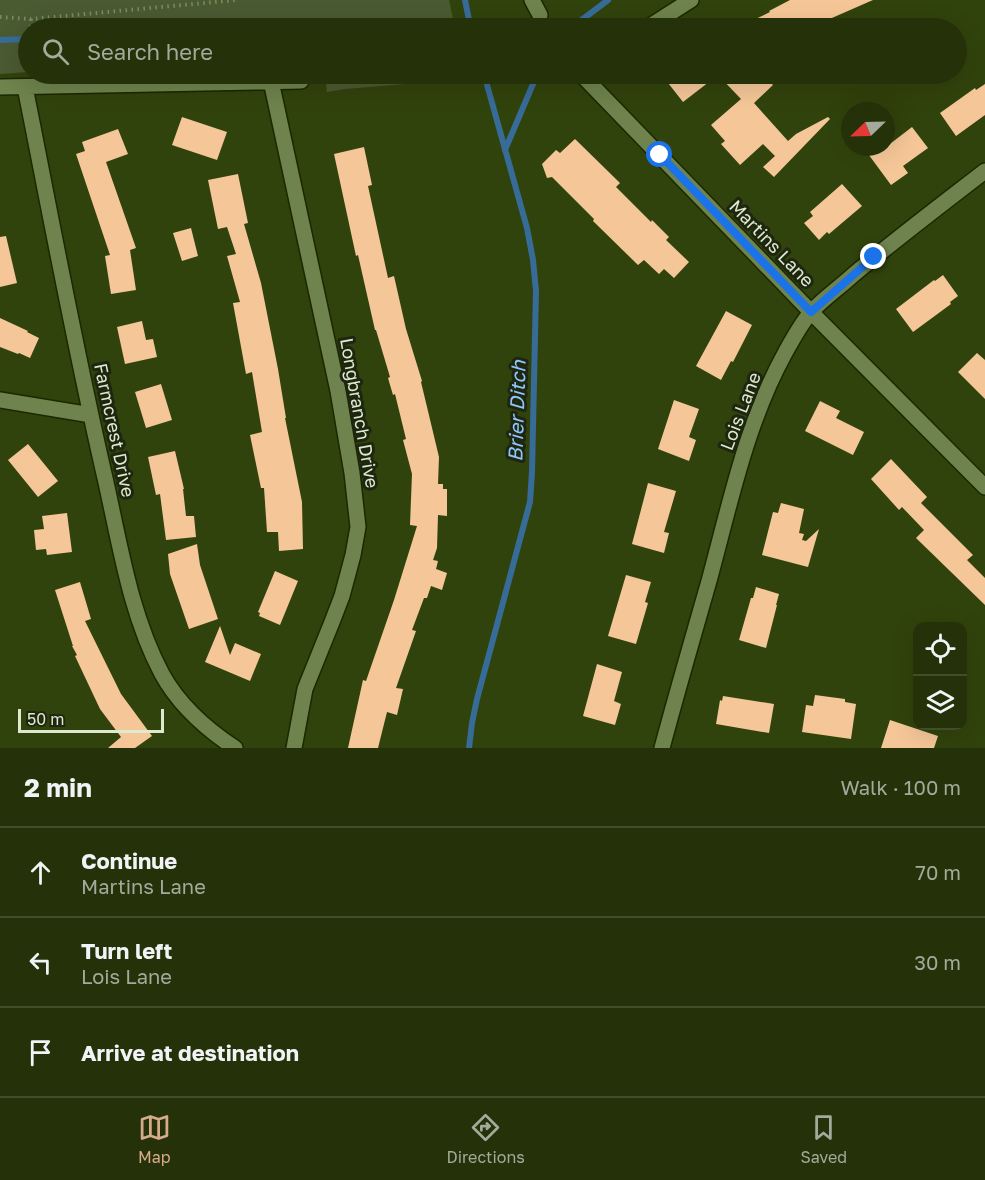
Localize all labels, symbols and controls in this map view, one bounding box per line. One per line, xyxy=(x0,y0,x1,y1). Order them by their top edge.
search box xyxy=(18,18,967,84)
icon: search xyxy=(39,35,72,68)
text: Search here xyxy=(87,38,213,65)
north arrow xyxy=(841,102,895,156)
route start xyxy=(646,141,672,167)
street label: Martins Lane xyxy=(725,195,819,291)
route end xyxy=(860,243,886,269)
street label: Longbranch Drive xyxy=(336,336,384,490)
water label: Brier Ditch xyxy=(502,359,530,462)
street label: Farmcrest Drive xyxy=(90,361,140,499)
street label: Lois Lane xyxy=(715,369,765,453)
map controls xyxy=(913,622,967,730)
button: locate xyxy=(913,622,967,676)
button: layers xyxy=(913,676,967,730)
scale bar xyxy=(18,706,164,734)
text: 50 m xyxy=(27,709,64,729)
text: 2 min xyxy=(24,772,92,803)
text: Walk · 100 m xyxy=(840,775,961,799)
text: Continue xyxy=(81,847,177,874)
icon: ahead xyxy=(24,856,57,889)
text: 70 m xyxy=(915,860,961,884)
text: Martins Lane xyxy=(81,874,206,898)
text: Turn left xyxy=(81,937,172,964)
icon: left xyxy=(24,946,57,979)
text: 30 m xyxy=(914,950,961,974)
text: Lois Lane xyxy=(81,964,172,988)
icon: arrive xyxy=(24,1036,57,1069)
text: Arrive at destination xyxy=(81,1039,299,1066)
tab: Map xyxy=(138,1111,171,1167)
tab: Directions xyxy=(447,1111,525,1167)
tab: Saved xyxy=(800,1111,847,1167)

